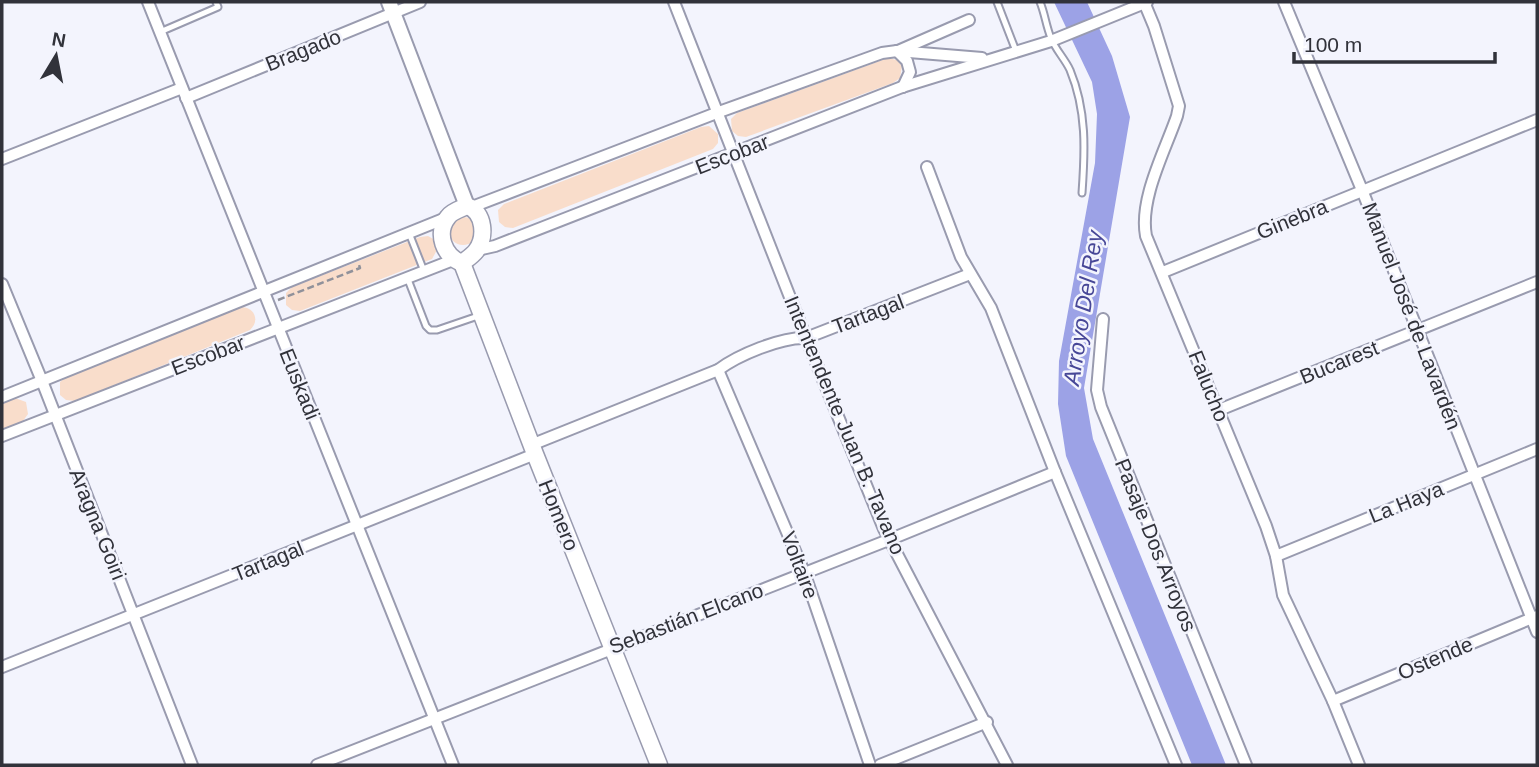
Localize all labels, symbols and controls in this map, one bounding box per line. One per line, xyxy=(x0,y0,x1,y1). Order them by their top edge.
north arrow xyxy=(21,21,91,91)
scale bar xyxy=(1294,21,1495,65)
street label: Bragado xyxy=(262,24,344,76)
text: N xyxy=(50,28,67,51)
text: 100 m xyxy=(1304,33,1362,56)
street label: Escobar xyxy=(692,129,772,179)
street label: Ginebra xyxy=(1253,194,1331,244)
street label: Manuel José de Lavardén xyxy=(1358,199,1466,433)
water label: Arroyo Del Rey xyxy=(1058,227,1108,389)
street label: Tartagal xyxy=(829,290,907,338)
street label: Intentendente Juan B. Tavano xyxy=(780,292,910,558)
street label: Escobar xyxy=(168,330,248,380)
street label: Bucarest xyxy=(1296,336,1382,388)
street label: Euskadi xyxy=(275,345,325,423)
street label: Falucho xyxy=(1184,347,1234,425)
street label: Pasaje Dos Arroyos xyxy=(1111,455,1201,635)
street label: Aragna Goiri xyxy=(65,465,131,583)
street label: Homero xyxy=(534,476,584,554)
street label: La Haya xyxy=(1365,477,1447,527)
street label: Voltaire xyxy=(777,528,823,602)
street label: Tartagal xyxy=(229,536,307,586)
street label: Sebastián Elcano xyxy=(606,578,766,658)
street label: Ostende xyxy=(1394,632,1476,684)

